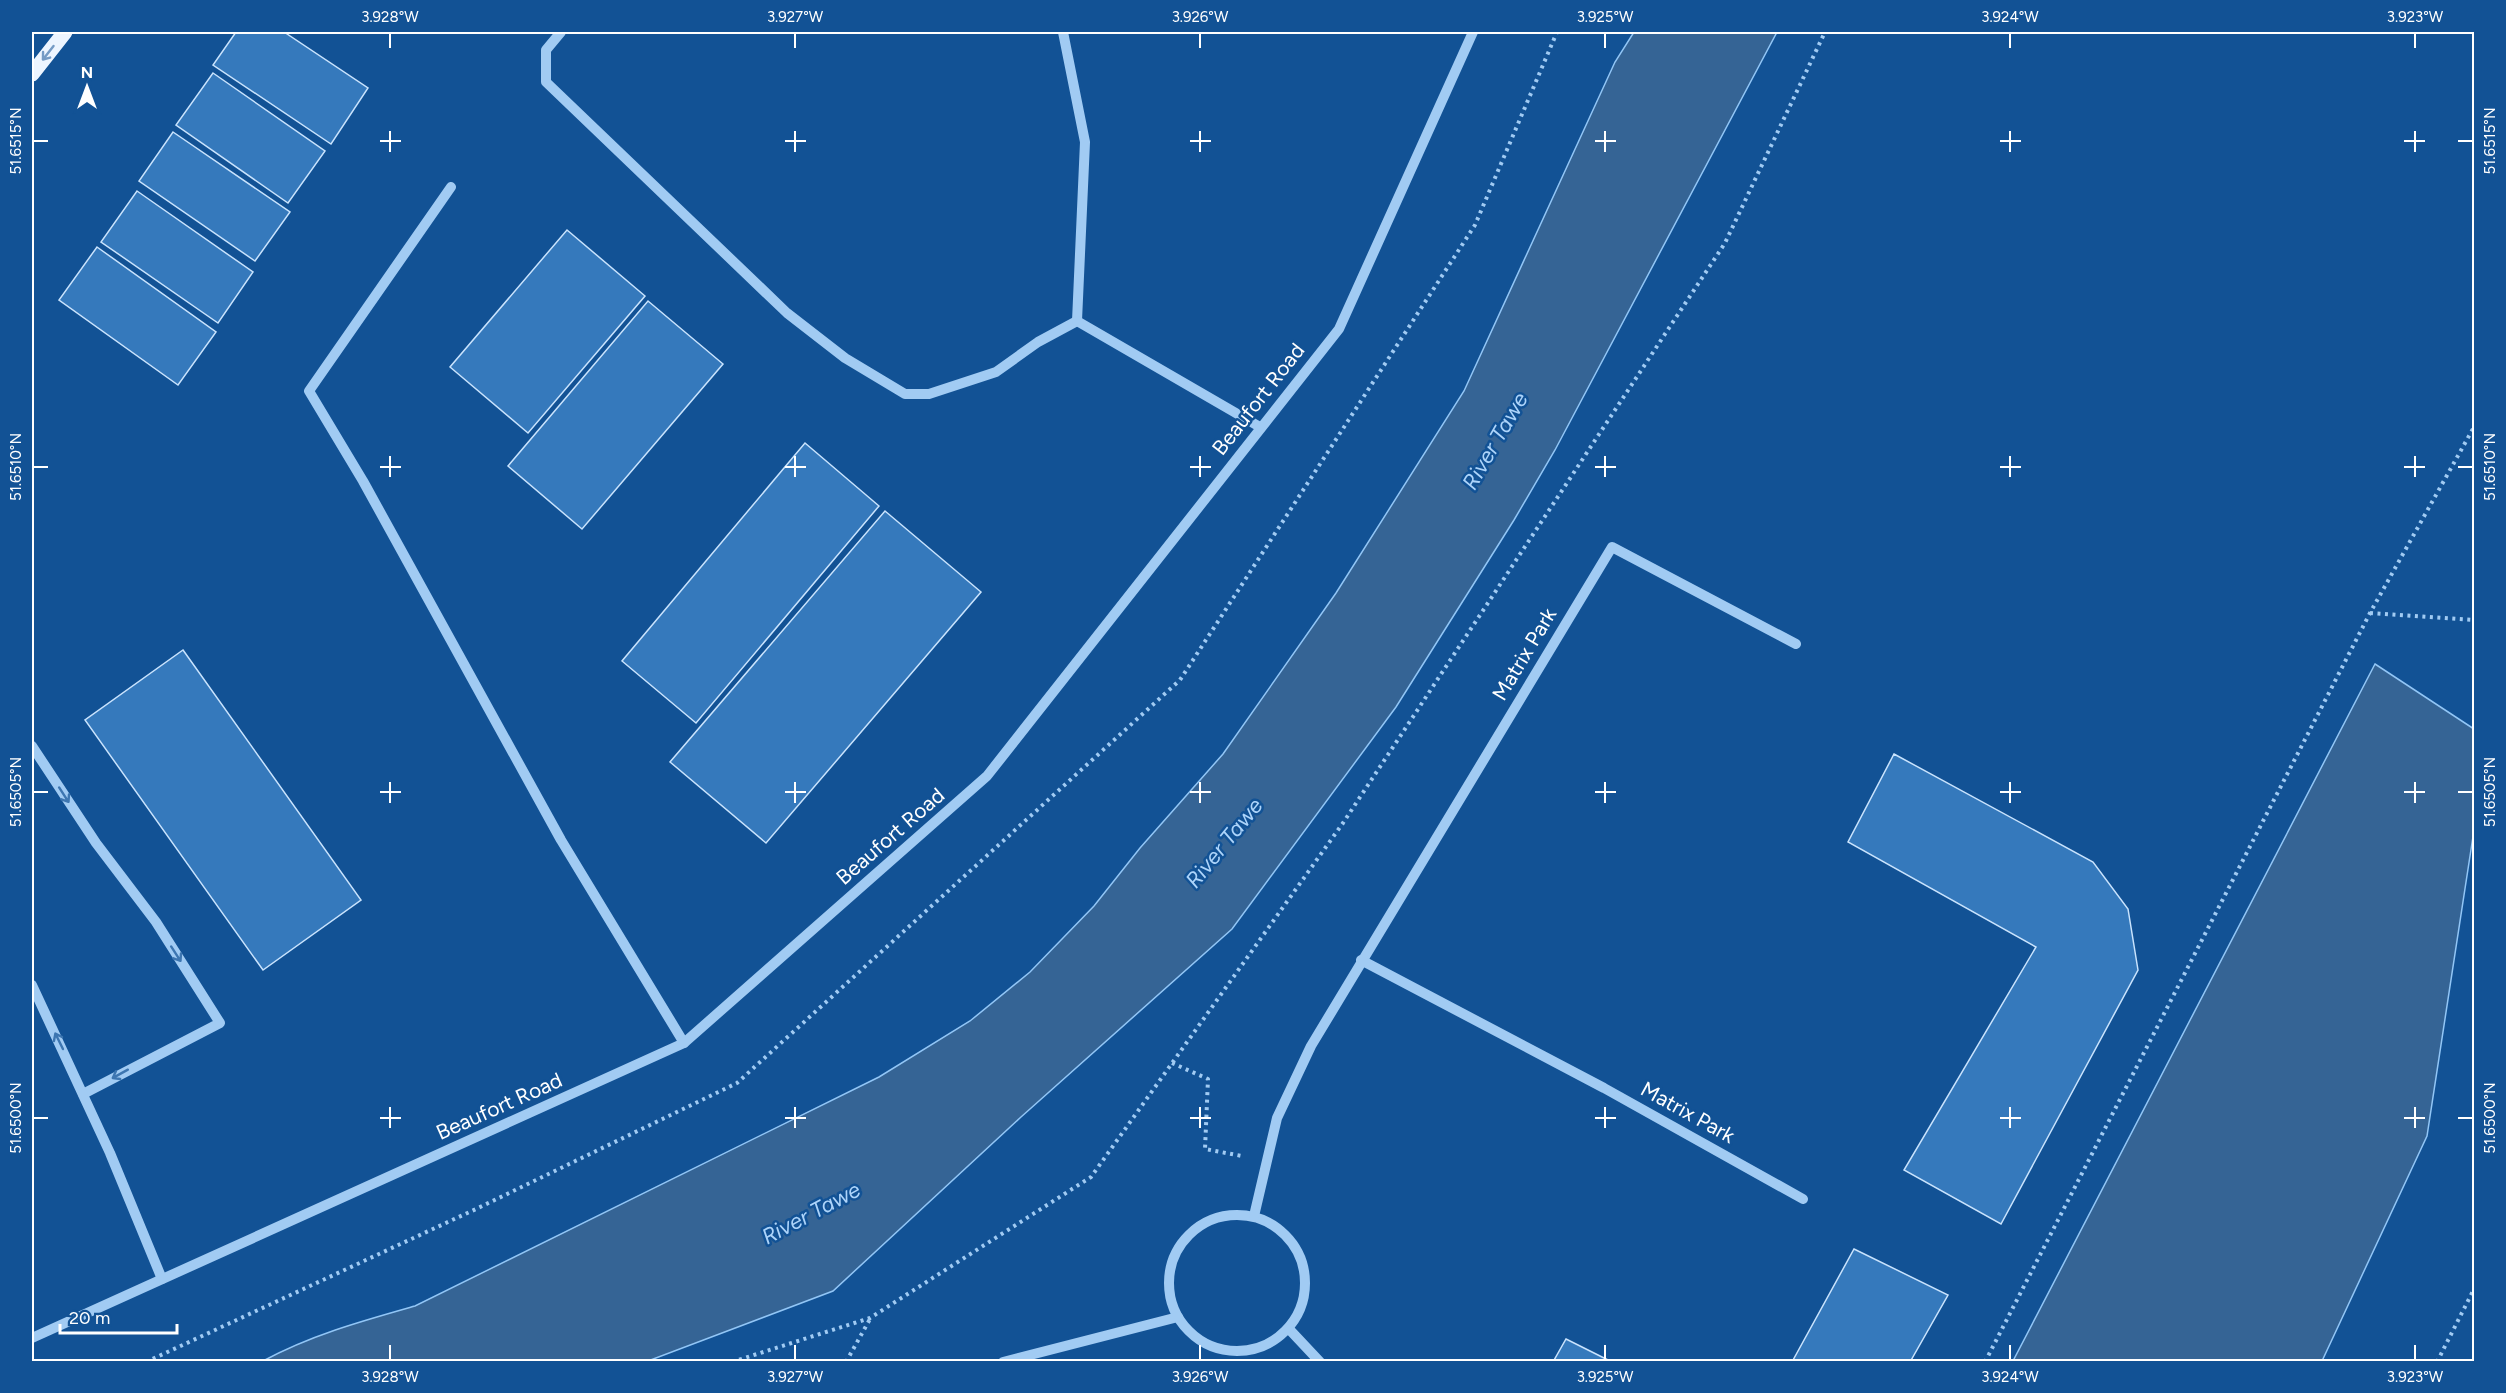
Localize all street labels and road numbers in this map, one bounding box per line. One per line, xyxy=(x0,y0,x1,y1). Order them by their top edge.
street label: Beaufort Road xyxy=(1207,338,1309,460)
street label: Matrix Park xyxy=(1487,603,1562,705)
street label: Beaufort Road xyxy=(831,782,949,890)
street label: Beaufort Road xyxy=(432,1067,566,1145)
street label: Matrix Park xyxy=(1637,1076,1740,1148)

